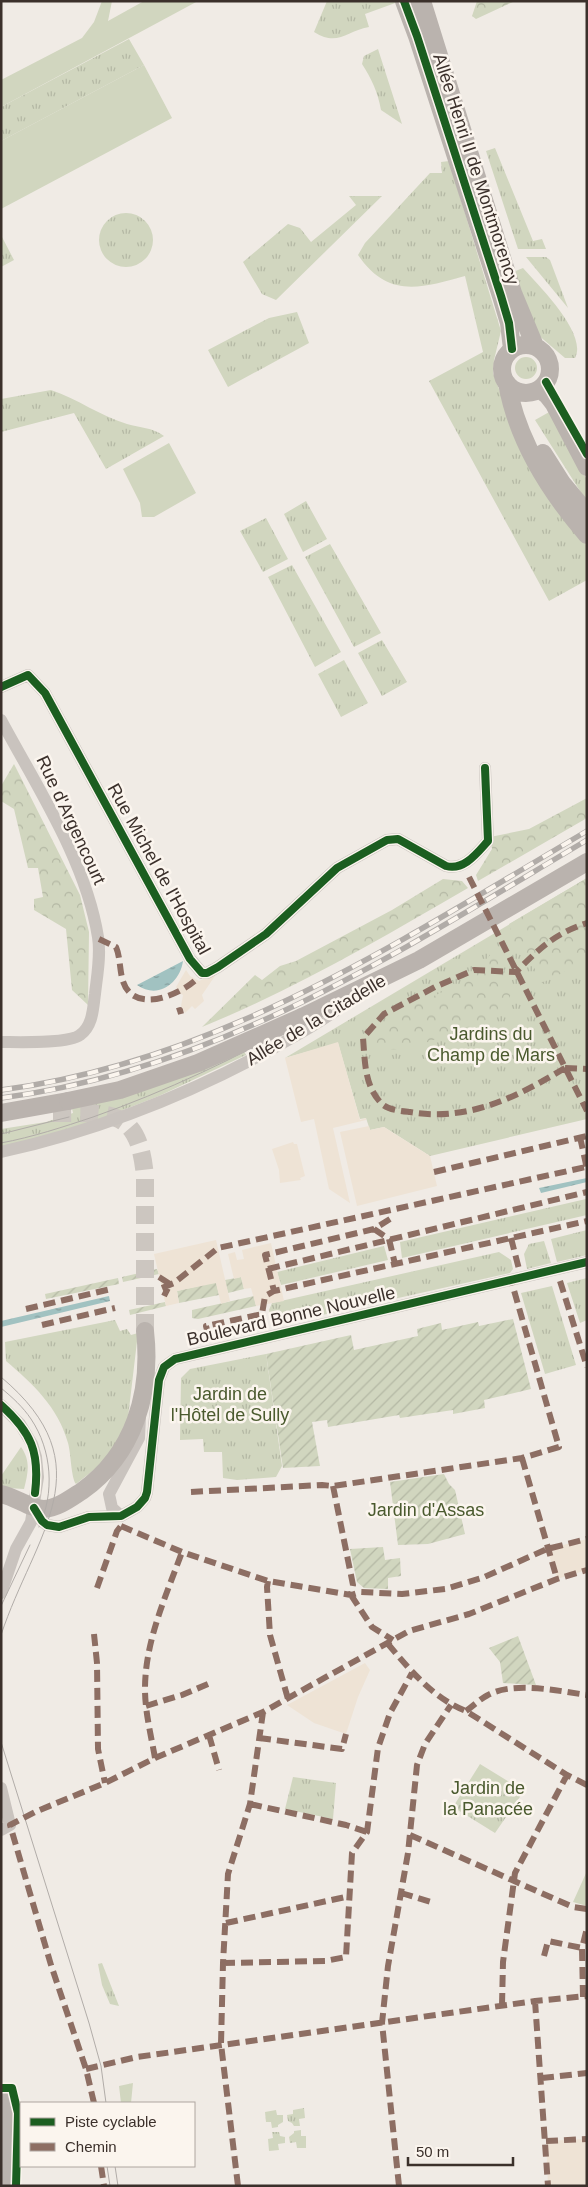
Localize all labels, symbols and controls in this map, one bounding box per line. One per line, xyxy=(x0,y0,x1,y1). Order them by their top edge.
street label: Allée Henri II de Montmorency xyxy=(429,51,523,287)
street label: Rue d'Argencourt xyxy=(32,753,110,887)
street label: Rue Michel de l'Hospital xyxy=(104,780,214,958)
street label: Allée de la Citadelle xyxy=(243,970,389,1070)
park label: Jardins du Champ de Mars xyxy=(427,1024,555,1065)
street label: Boulevard Bonne Nouvelle xyxy=(185,1282,397,1350)
park label: Jardin de l'Hôtel de Sully xyxy=(171,1384,289,1425)
park label: Jardin d'Assas xyxy=(368,1500,484,1520)
park label: Jardin de la Panacée xyxy=(443,1778,533,1819)
legend xyxy=(20,2102,195,2167)
text: Piste cyclable xyxy=(65,2113,157,2130)
scale bar xyxy=(408,2134,513,2166)
text: Chemin xyxy=(65,2138,117,2155)
text: 50 m xyxy=(416,2143,449,2160)

